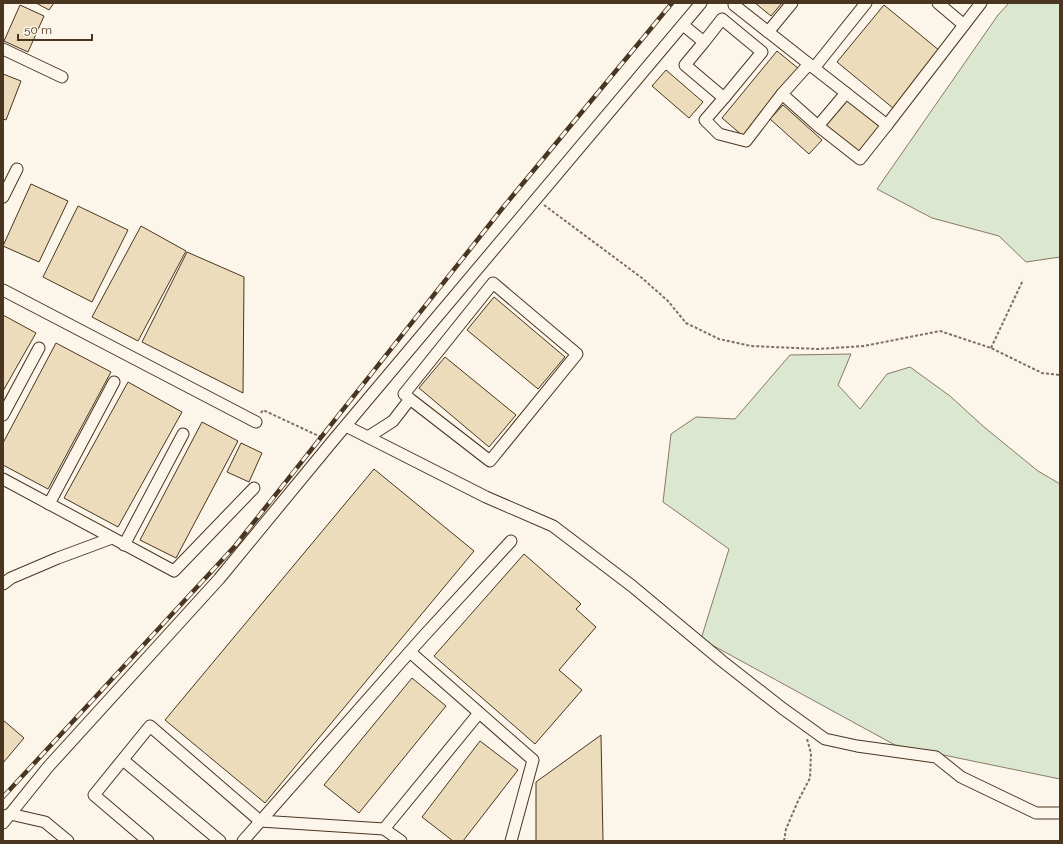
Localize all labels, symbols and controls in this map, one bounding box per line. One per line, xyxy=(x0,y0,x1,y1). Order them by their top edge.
scale bar xyxy=(18,16,92,42)
text: 50 m xyxy=(24,23,52,37)

